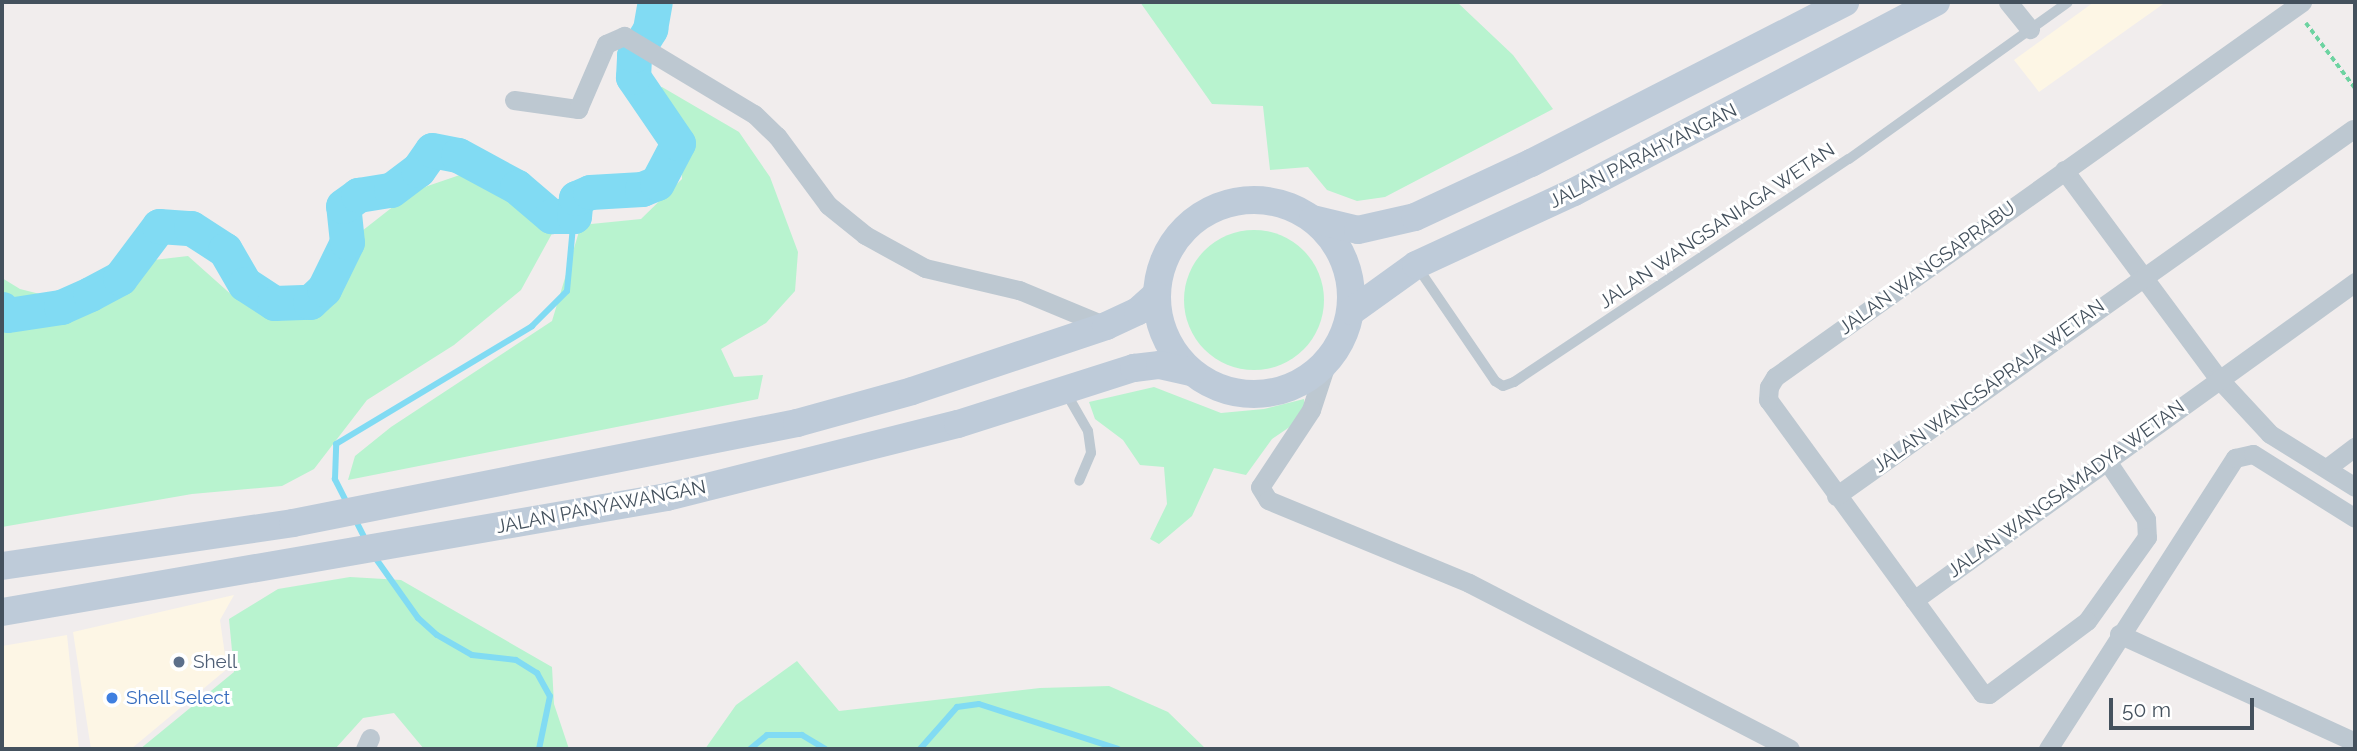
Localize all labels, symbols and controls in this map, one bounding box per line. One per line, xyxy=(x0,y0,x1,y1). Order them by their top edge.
street label: JALAN PARAHYANGAN xyxy=(1545,99,1741,213)
street label: JALAN WANGSANIAGA WETAN xyxy=(1594,138,1840,314)
street label: JALAN WANGSAPRABU xyxy=(1834,196,2020,340)
street label: JALAN WANGSAPRAJA WETAN xyxy=(1868,294,2110,478)
street label: JALAN WANGSAMADYA WETAN xyxy=(1942,395,2190,583)
street label: JALAN PANYAWANGAN xyxy=(494,475,708,539)
place label: Shell xyxy=(193,651,237,673)
marker: Shell xyxy=(171,654,187,670)
scale bar xyxy=(2112,684,2257,728)
place label: Shell Select xyxy=(126,687,231,709)
marker: Shell Select xyxy=(104,690,120,706)
text: 50 m xyxy=(2122,697,2171,722)

